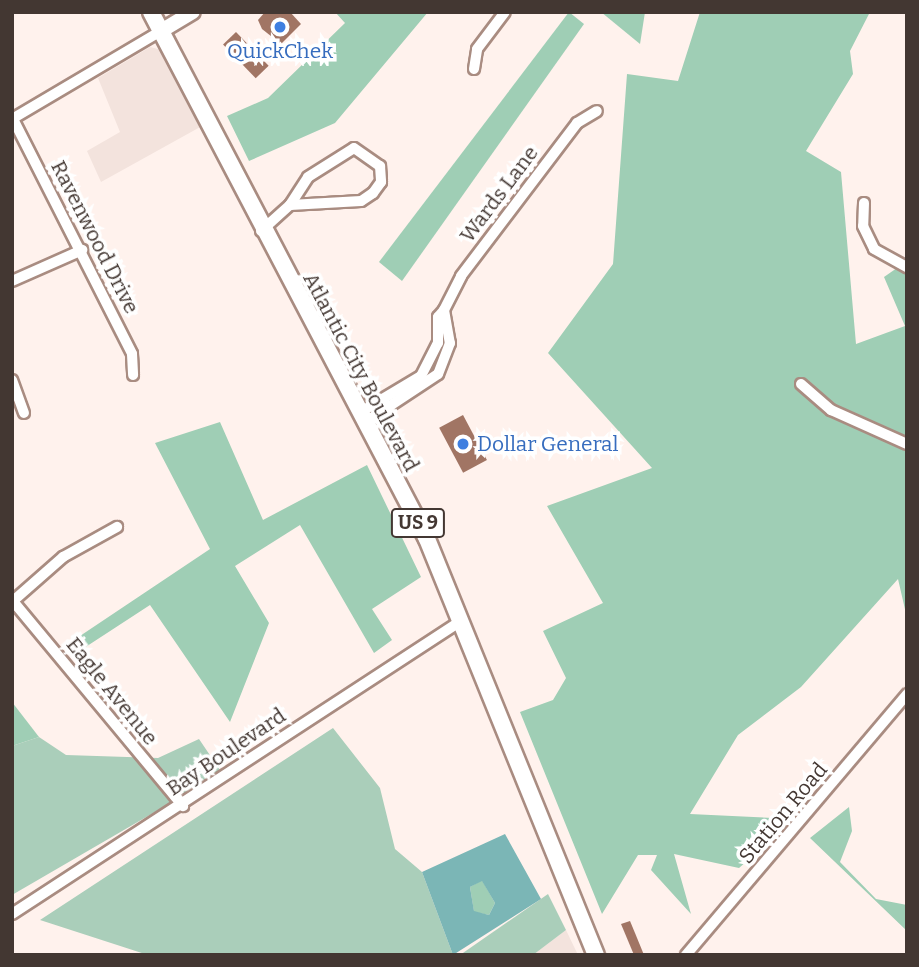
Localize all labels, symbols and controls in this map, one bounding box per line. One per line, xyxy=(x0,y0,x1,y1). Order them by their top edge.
marker: QuickChek xyxy=(272,19,288,35)
place label: QuickChek xyxy=(227,38,333,64)
street label: Wards Lane xyxy=(455,141,543,247)
street label: Ravenwood Drive xyxy=(46,156,144,318)
street label: Atlantic City Boulevard xyxy=(298,268,424,476)
place label: Dollar General xyxy=(477,431,619,457)
marker: Dollar General xyxy=(455,436,471,452)
road number: US 9 xyxy=(390,508,446,538)
street label: Eagle Avenue xyxy=(61,632,163,750)
street label: Bay Boulevard xyxy=(162,703,290,801)
street label: Station Road xyxy=(733,757,833,869)

